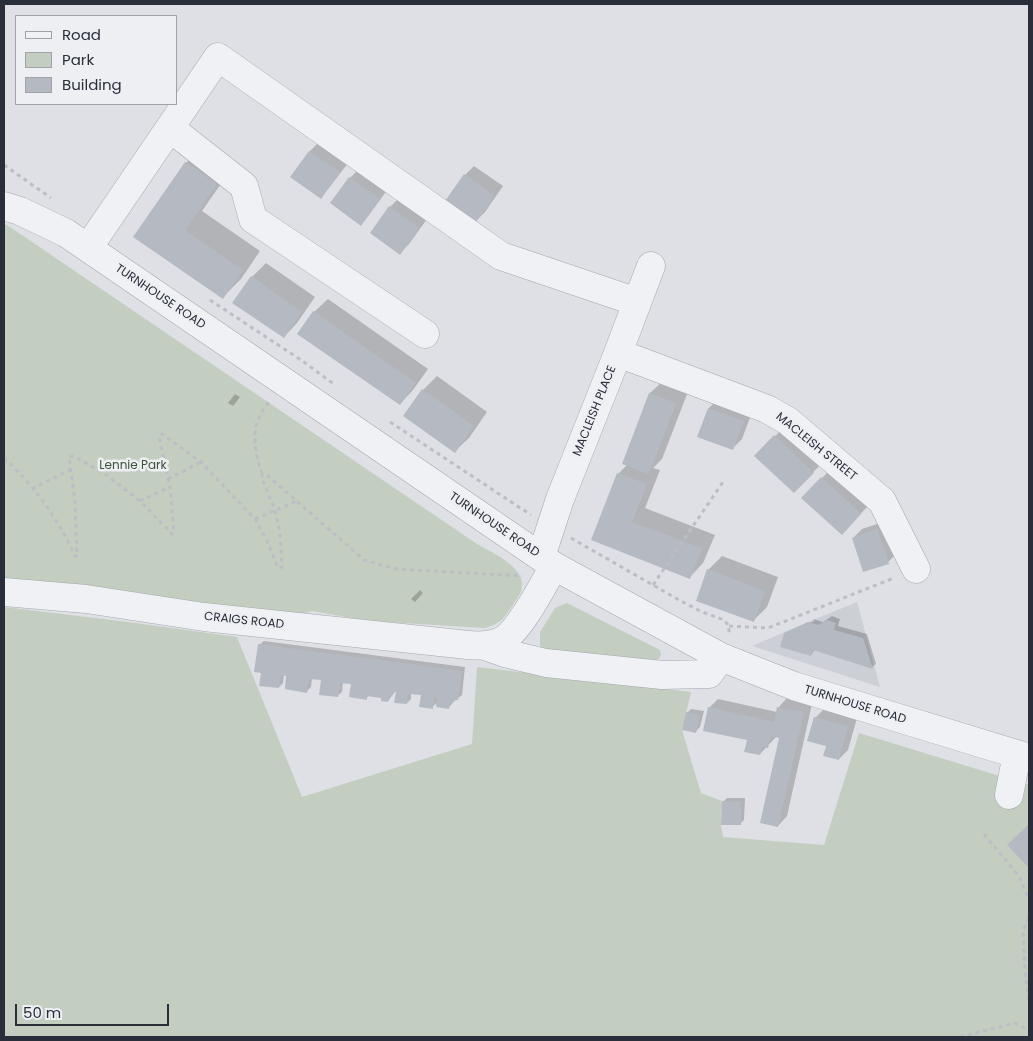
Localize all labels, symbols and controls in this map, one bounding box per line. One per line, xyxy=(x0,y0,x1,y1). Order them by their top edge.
legend xyxy=(15,15,178,105)
text: Road xyxy=(62,24,101,45)
text: Park xyxy=(62,49,94,70)
text: Building xyxy=(62,74,122,95)
street label: TURNHOUSE ROAD xyxy=(112,261,208,333)
street label: MACLEISH PLACE xyxy=(570,364,620,458)
street label: MACLEISH STREET xyxy=(773,410,859,484)
park label: Lennie Park xyxy=(99,459,167,473)
street label: TURNHOUSE ROAD xyxy=(446,489,542,561)
street label: CRAIGS ROAD xyxy=(203,610,285,632)
street label: TURNHOUSE ROAD xyxy=(802,683,908,727)
scale bar xyxy=(18,994,171,1026)
text: 50 m xyxy=(23,1002,61,1023)

